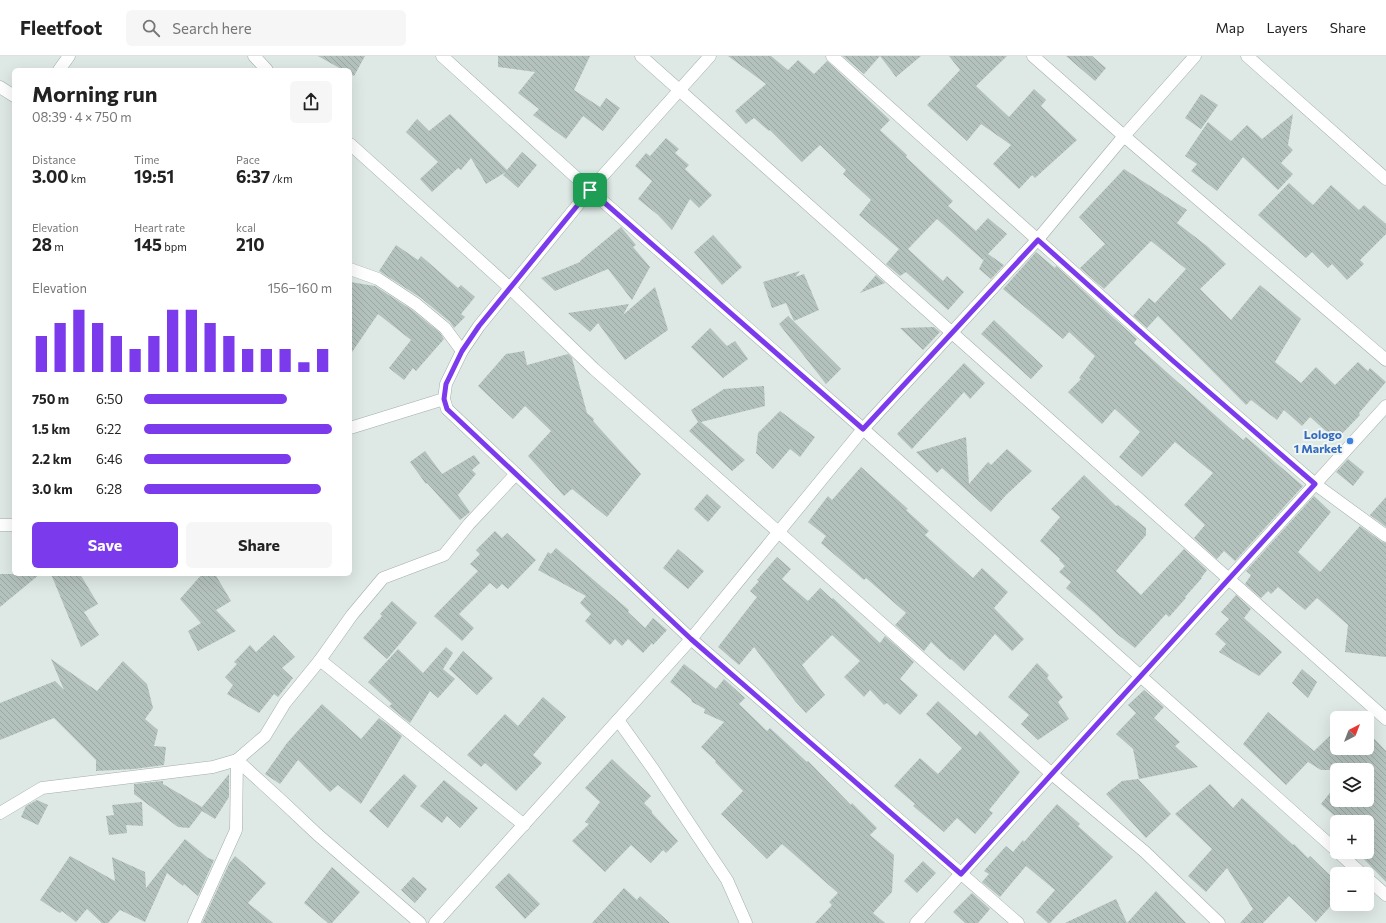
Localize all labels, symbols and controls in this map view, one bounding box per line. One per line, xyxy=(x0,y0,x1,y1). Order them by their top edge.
search box xyxy=(126,10,406,46)
text: Fleetfoot xyxy=(20,16,102,39)
icon: search xyxy=(140,17,162,39)
text: Search here xyxy=(172,19,252,37)
text: Map xyxy=(1216,19,1244,36)
text: Layers xyxy=(1266,19,1308,36)
text: Share xyxy=(1330,19,1366,36)
text: Morning run xyxy=(32,80,158,107)
button: share xyxy=(290,81,332,123)
text: 08:39 · 4 × 750 m xyxy=(32,109,132,125)
text: Distance xyxy=(32,153,76,166)
text: Time xyxy=(134,153,159,166)
text: Pace xyxy=(236,153,260,166)
text: 3.00 xyxy=(32,166,69,187)
text: 19:51 xyxy=(134,166,174,187)
text: 6:37 xyxy=(236,166,270,187)
text: km xyxy=(69,172,86,185)
text: /km xyxy=(270,172,293,185)
pin xyxy=(573,173,607,207)
icon: arrive xyxy=(579,179,601,201)
text: Elevation xyxy=(32,221,78,234)
text: Heart rate xyxy=(134,221,185,234)
text: kcal xyxy=(236,221,256,234)
text: 28 xyxy=(32,234,52,255)
text: 145 xyxy=(134,234,162,255)
text: 210 xyxy=(236,234,265,255)
text: m xyxy=(52,240,64,253)
text: bpm xyxy=(162,240,187,253)
text: Elevation xyxy=(32,280,87,296)
text: 156–160 m xyxy=(268,280,332,296)
text: 750 m xyxy=(32,391,69,407)
text: 6:50 xyxy=(96,391,123,407)
text: 1.5 km xyxy=(32,421,70,437)
text: 6:22 xyxy=(96,421,121,437)
place label: Lologo 1 Market xyxy=(1294,427,1342,455)
marker: Lologo 1 Market xyxy=(1345,436,1355,446)
text: 2.2 km xyxy=(32,451,72,467)
text: 6:46 xyxy=(96,451,123,467)
text: 3.0 km xyxy=(32,481,73,497)
text: 6:28 xyxy=(96,481,122,497)
button: Save xyxy=(32,522,178,568)
button: Share xyxy=(186,522,332,568)
north arrow xyxy=(1330,711,1374,755)
map controls xyxy=(1330,711,1374,911)
button: layers xyxy=(1330,763,1374,807)
button: + xyxy=(1330,815,1374,859)
button: − xyxy=(1330,867,1374,911)

